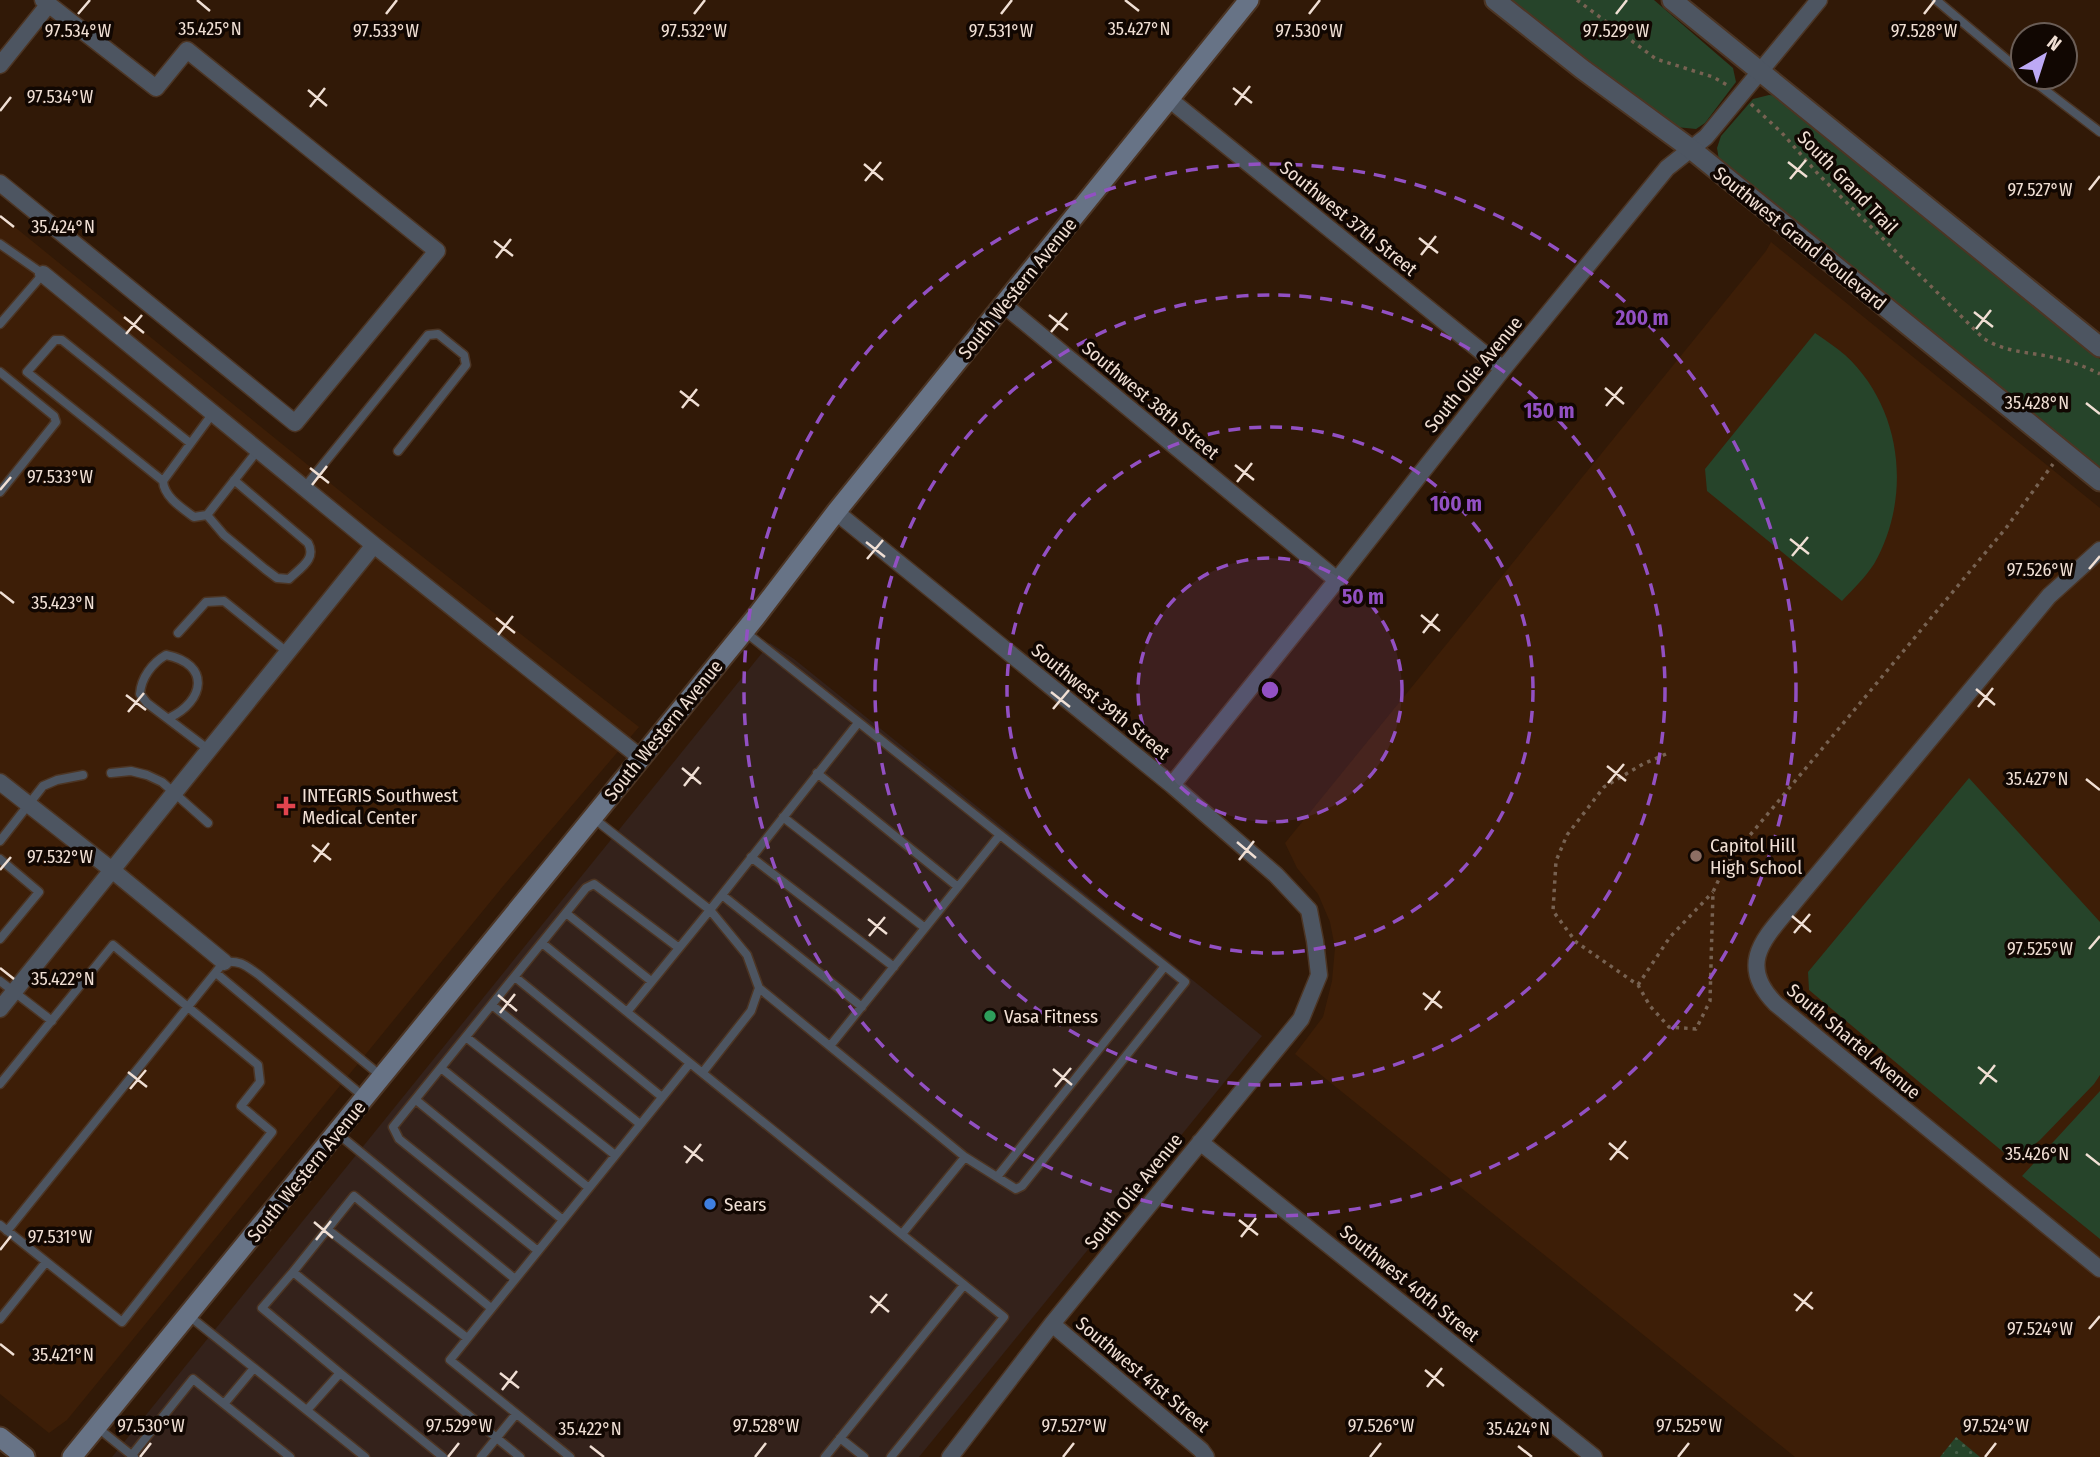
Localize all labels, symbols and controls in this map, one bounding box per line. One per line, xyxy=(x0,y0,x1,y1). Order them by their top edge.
text: 35.425°N xyxy=(178,18,242,40)
text: 35.427°N xyxy=(1108,18,1170,40)
text: 97.534°W xyxy=(45,20,112,42)
text: 97.533°W xyxy=(353,20,420,42)
text: 97.532°W xyxy=(661,20,727,42)
text: 97.531°W xyxy=(969,20,1034,42)
text: 97.530°W xyxy=(1275,20,1343,42)
text: 97.529°W xyxy=(1583,20,1650,42)
text: 97.528°W xyxy=(1891,20,1958,42)
north arrow xyxy=(2009,21,2079,91)
text: N xyxy=(2043,31,2066,56)
text: 97.534°W xyxy=(27,86,94,108)
street label: South Grand Trail xyxy=(1793,126,1903,239)
street label: Southwest 37th Street xyxy=(1275,156,1423,281)
street label: Southwest Grand Boulevard xyxy=(1709,162,1891,315)
text: 97.527°W xyxy=(2007,179,2073,201)
street label: South Western Avenue xyxy=(953,213,1081,364)
text: 35.424°N xyxy=(31,216,95,238)
text: 200 m xyxy=(1614,305,1669,331)
street label: South Olie Avenue xyxy=(1420,312,1527,437)
street label: Southwest 38th Street xyxy=(1078,336,1224,465)
text: 35.428°N xyxy=(2005,392,2069,414)
text: 150 m xyxy=(1523,398,1575,424)
text: 97.533°W xyxy=(27,466,94,488)
text: 100 m xyxy=(1430,491,1482,517)
text: 97.526°W xyxy=(2007,559,2074,581)
text: 50 m xyxy=(1342,584,1384,610)
text: 35.423°N xyxy=(31,592,95,614)
street label: Southwest 39th Street xyxy=(1027,639,1175,765)
street label: South Western Avenue xyxy=(599,655,727,806)
centre of rings xyxy=(1258,678,1282,702)
text: 35.427°N xyxy=(2006,768,2068,790)
place label: INTEGRIS Southwest Medical Center xyxy=(302,784,459,829)
marker: INTEGRIS Southwest Medical Center xyxy=(276,796,296,816)
place label: Capitol Hill High School xyxy=(1710,834,1802,879)
text: 97.532°W xyxy=(27,846,93,868)
marker: Capitol Hill High School xyxy=(1688,848,1704,864)
text: 97.525°W xyxy=(2007,938,2073,960)
text: 35.422°N xyxy=(31,968,95,990)
street label: South Shartel Avenue xyxy=(1782,979,1925,1104)
place label: Vasa Fitness xyxy=(1004,1005,1098,1028)
marker: Vasa Fitness xyxy=(982,1008,998,1024)
street label: South Western Avenue xyxy=(242,1096,370,1247)
street label: South Olie Avenue xyxy=(1080,1129,1187,1254)
text: 35.426°N xyxy=(2005,1143,2069,1165)
place label: Sears xyxy=(724,1193,766,1216)
marker: Sears xyxy=(702,1196,718,1212)
street label: Southwest 40th Street xyxy=(1335,1220,1485,1347)
text: 97.531°W xyxy=(28,1226,93,1248)
street label: Southwest 41st Street xyxy=(1071,1312,1215,1437)
text: 97.524°W xyxy=(2007,1318,2074,1340)
text: 35.421°N xyxy=(32,1344,94,1366)
text: 97.530°W xyxy=(117,1415,185,1437)
text: 97.529°W xyxy=(426,1415,493,1437)
text: 97.528°W xyxy=(733,1415,800,1437)
text: 97.527°W xyxy=(1041,1415,1107,1437)
text: 97.526°W xyxy=(1348,1415,1415,1437)
text: 97.525°W xyxy=(1656,1415,1722,1437)
text: 97.524°W xyxy=(1963,1415,2030,1437)
text: 35.422°N xyxy=(558,1418,622,1440)
text: 35.424°N xyxy=(1486,1418,1550,1440)

